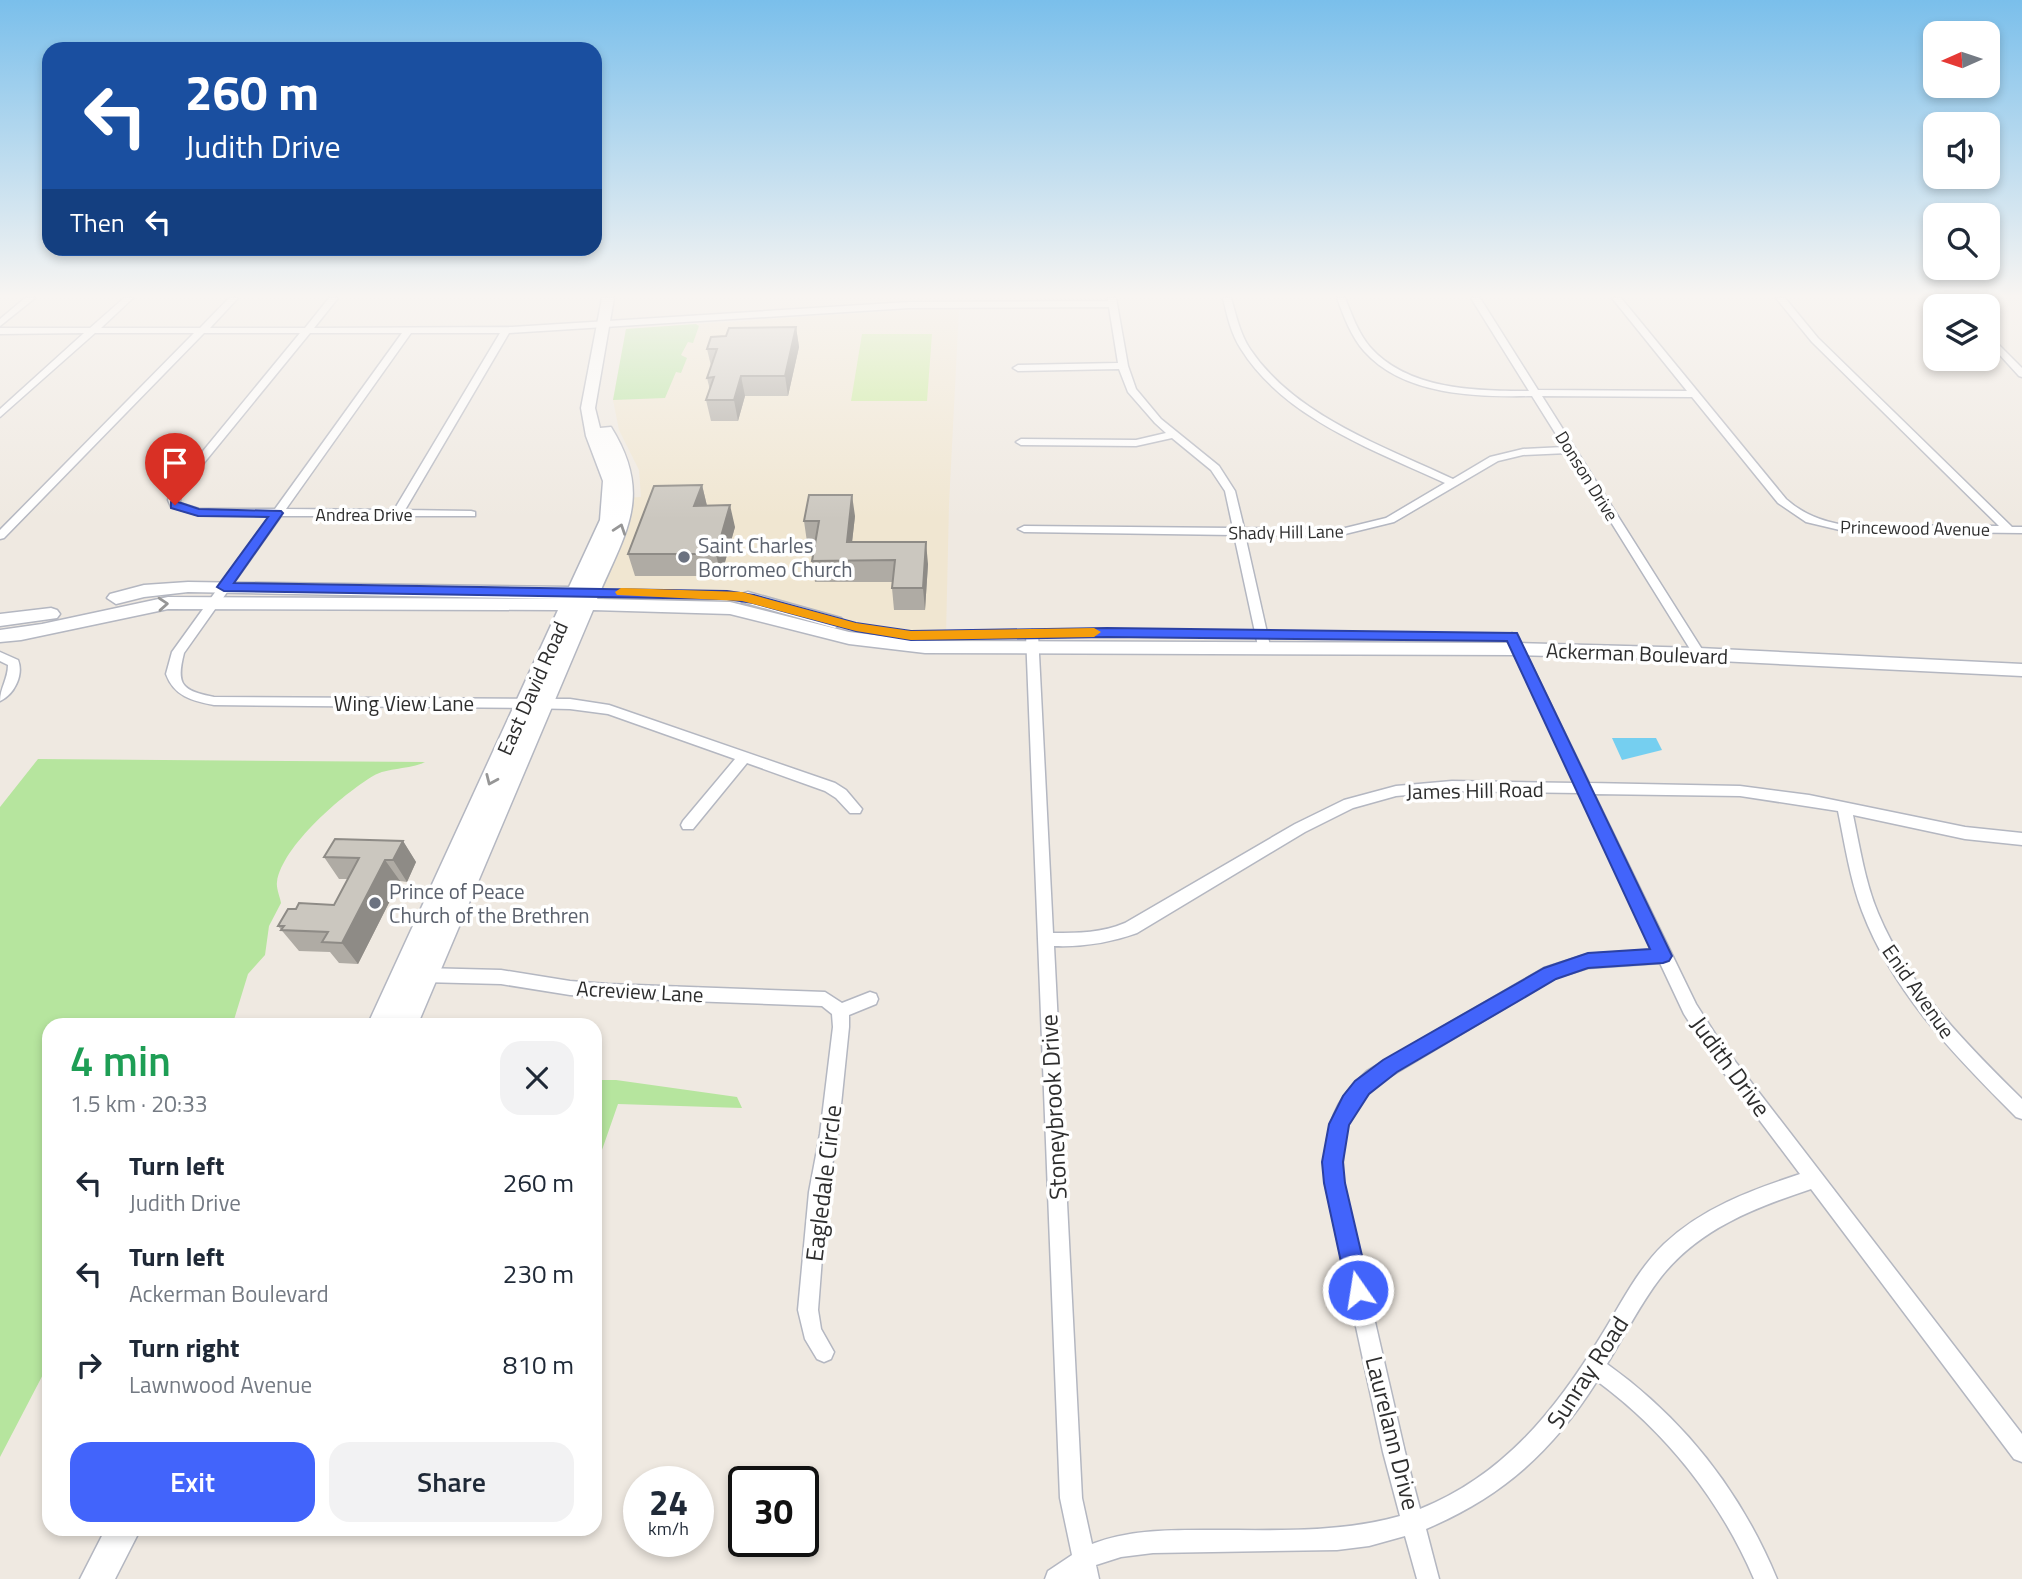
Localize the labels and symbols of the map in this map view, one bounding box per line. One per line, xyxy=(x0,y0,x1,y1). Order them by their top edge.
north arrow xyxy=(1923,21,2000,98)
street label: Donson Drive xyxy=(1549,426,1625,526)
pin xyxy=(145,433,205,505)
street label: Andrea Drive xyxy=(315,501,413,528)
street label: Princewood Avenue xyxy=(1840,513,1990,543)
street label: Shady Hill Lane xyxy=(1228,517,1344,547)
one-way arrow xyxy=(612,524,626,536)
place label: Saint Charles Borromeo Church xyxy=(698,529,853,585)
marker: Saint Charles Borromeo Church xyxy=(676,549,692,565)
one-way arrow xyxy=(158,597,169,612)
street label: East David Road xyxy=(488,616,576,760)
street label: Ackerman Boulevard xyxy=(1545,634,1729,672)
street label: Wing View Lane xyxy=(334,687,474,719)
one-way arrow xyxy=(485,772,499,785)
street label: James Hill Road xyxy=(1406,773,1544,807)
place label: Prince of Peace Church of the Brethren xyxy=(389,875,590,931)
marker: Prince of Peace Church of the Brethren xyxy=(367,895,383,911)
street label: Enid Avenue xyxy=(1875,937,1963,1045)
street label: Acreview Lane xyxy=(576,972,704,1010)
street label: Judith Drive xyxy=(1682,1008,1780,1124)
street label: Stoneybrook Drive xyxy=(1030,1013,1076,1201)
street label: Eagledale Circle xyxy=(796,1103,850,1263)
position arrow xyxy=(1321,1253,1395,1327)
street label: Sunray Road xyxy=(1537,1309,1637,1435)
street label: Laurelann Drive xyxy=(1356,1352,1430,1514)
speed limit sign: 30 xyxy=(728,1466,819,1557)

